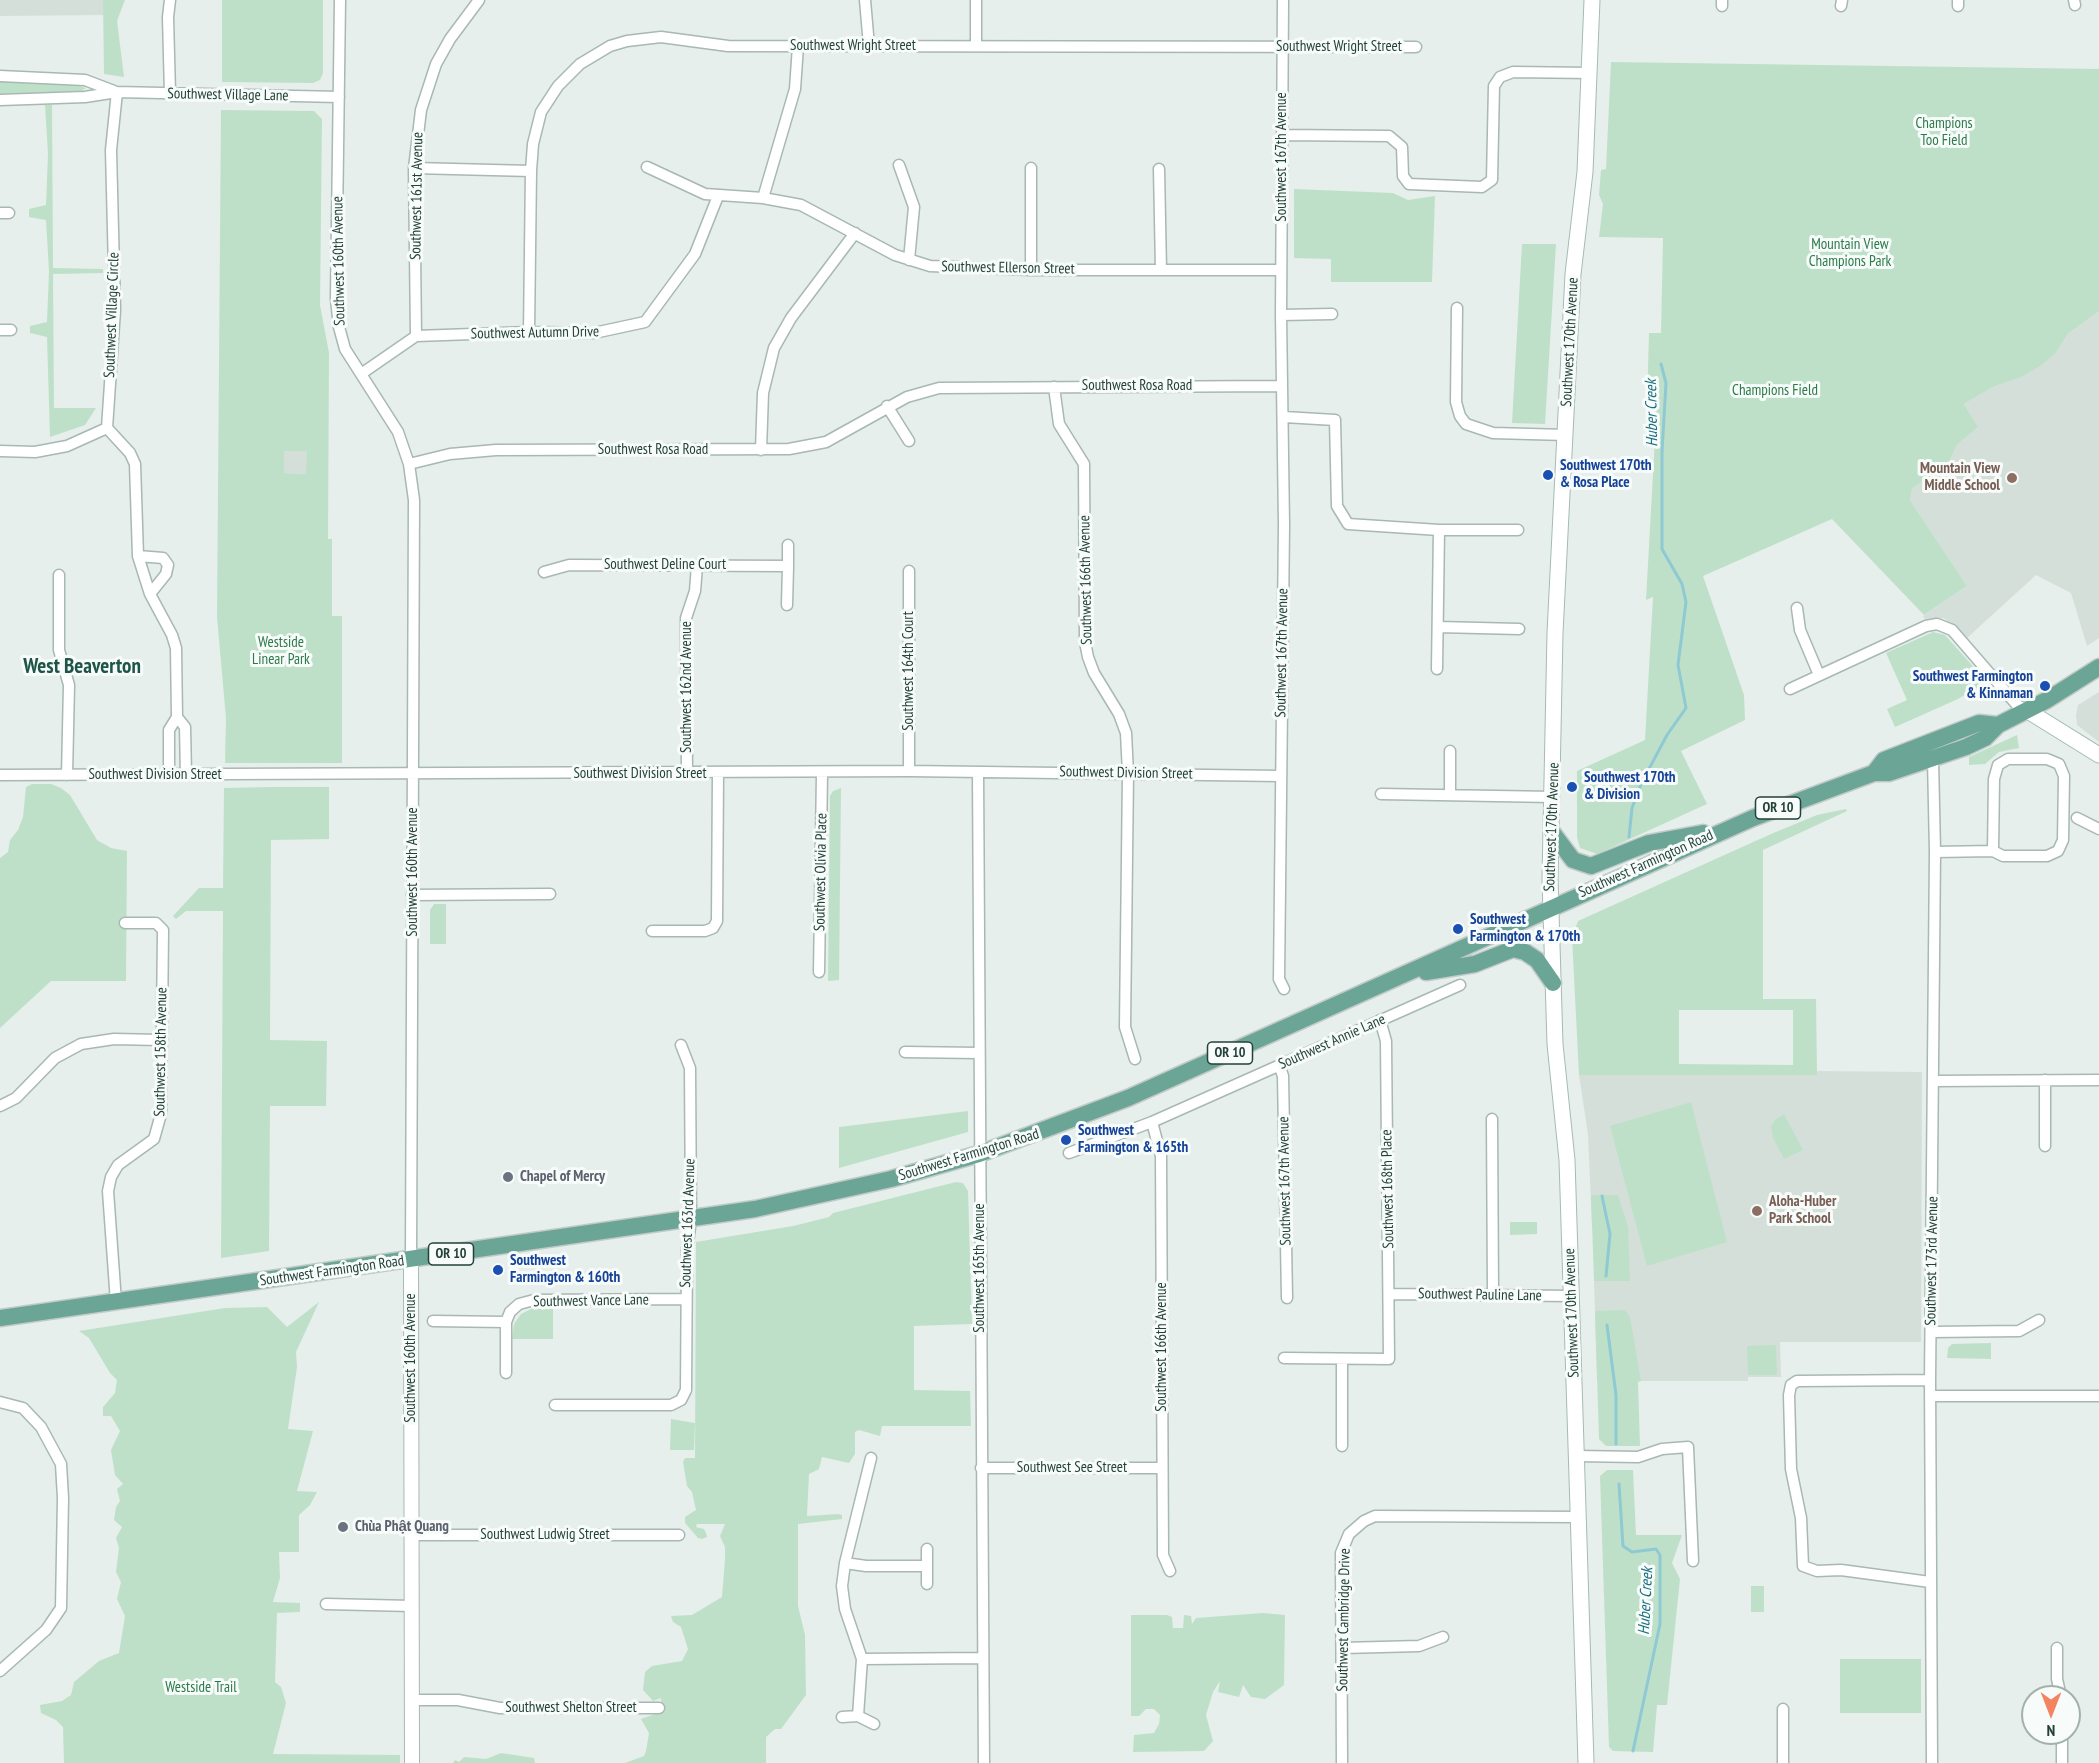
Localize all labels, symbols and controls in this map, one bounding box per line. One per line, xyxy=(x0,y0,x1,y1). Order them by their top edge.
street label: Southwest Wright Street xyxy=(790,37,916,55)
street label: Southwest Wright Street xyxy=(1276,38,1402,56)
street label: Southwest Village Lane xyxy=(167,85,289,105)
street label: Southwest 167th Avenue xyxy=(1273,92,1291,222)
park label: Champions Too Field xyxy=(1915,115,1973,150)
street label: Southwest 161st Avenue xyxy=(407,132,427,260)
street label: Southwest 160th Avenue xyxy=(329,196,349,326)
park label: Mountain View Champions Park xyxy=(1809,236,1891,271)
street label: Southwest Village Circle xyxy=(101,252,123,378)
street label: Southwest Ellerson Street xyxy=(941,258,1075,278)
street label: Southwest 170th Avenue xyxy=(1558,277,1582,407)
street label: Southwest Autumn Drive xyxy=(471,323,599,343)
street label: Southwest Rosa Road xyxy=(1082,377,1192,395)
water label: Huber Creek xyxy=(1642,379,1662,447)
park label: Champions Field xyxy=(1732,382,1818,400)
street label: Southwest Rosa Road xyxy=(598,441,708,459)
place label: Southwest 170th & Rosa Place xyxy=(1560,457,1652,492)
place label: Mountain View Middle School xyxy=(1920,460,2000,495)
marker: Southwest 170th & Rosa Place xyxy=(1541,468,1555,482)
marker: Mountain View Middle School xyxy=(2005,471,2019,485)
street label: Southwest 166th Avenue xyxy=(1076,515,1096,645)
street label: Southwest Deline Court xyxy=(604,556,726,574)
street label: Southwest 167th Avenue xyxy=(1272,588,1292,718)
street label: Southwest 164th Court xyxy=(900,611,918,731)
street label: Southwest 162nd Avenue xyxy=(678,621,696,753)
park label: Westside Linear Park xyxy=(252,634,310,669)
district label: West Beaverton xyxy=(23,654,141,680)
place label: Southwest Farmington & Kinnaman xyxy=(1913,668,2033,703)
marker: Southwest Farmington & Kinnaman xyxy=(2038,679,2052,693)
street label: Southwest 170th Avenue xyxy=(1541,762,1563,892)
street label: Southwest Division Street xyxy=(1059,763,1193,783)
street label: Southwest Division Street xyxy=(573,765,707,783)
street label: Southwest Division Street xyxy=(88,766,222,784)
place label: Southwest 170th & Division xyxy=(1584,769,1676,804)
marker: Southwest 170th & Division xyxy=(1565,780,1579,794)
road number: OR 10 xyxy=(1756,797,1800,819)
street label: Southwest 160th Avenue xyxy=(404,807,422,937)
street label: Southwest Olivia Place xyxy=(811,813,831,931)
street label: Southwest Farmington Road xyxy=(1576,826,1716,902)
place label: Southwest Farmington & 170th xyxy=(1470,911,1580,946)
marker: Southwest Farmington & 170th xyxy=(1451,922,1465,936)
street label: Southwest 158th Avenue xyxy=(151,987,171,1117)
street label: Southwest Annie Lane xyxy=(1276,1010,1388,1074)
road number: OR 10 xyxy=(1208,1042,1252,1064)
street label: Southwest 167th Avenue xyxy=(1275,1116,1295,1246)
place label: Southwest Farmington & 165th xyxy=(1078,1122,1188,1157)
street label: Southwest Farmington Road xyxy=(897,1125,1041,1185)
street label: Southwest 168th Place xyxy=(1378,1129,1398,1249)
marker: Southwest Farmington & 165th xyxy=(1059,1133,1073,1147)
street label: Southwest 163rd Avenue xyxy=(677,1158,699,1288)
place label: Chapel of Mercy xyxy=(520,1168,605,1186)
marker: Chapel of Mercy xyxy=(501,1170,515,1184)
place label: Aloha-Huber Park School xyxy=(1769,1193,1836,1228)
street label: Southwest 173rd Avenue xyxy=(1922,1196,1942,1326)
street label: Southwest 165th Avenue xyxy=(971,1203,989,1333)
marker: Aloha-Huber Park School xyxy=(1750,1204,1764,1218)
road number: OR 10 xyxy=(428,1243,474,1265)
street label: Southwest 170th Avenue xyxy=(1561,1248,1583,1378)
street label: Southwest Farmington Road xyxy=(259,1252,405,1290)
place label: Southwest Farmington & 160th xyxy=(510,1252,620,1287)
marker: Southwest Farmington & 160th xyxy=(491,1263,505,1277)
street label: Southwest 166th Avenue xyxy=(1153,1282,1171,1412)
street label: Southwest Pauline Lane xyxy=(1418,1285,1542,1305)
street label: Southwest Vance Lane xyxy=(533,1291,649,1311)
street label: Southwest 160th Avenue xyxy=(402,1293,420,1423)
street label: Southwest See Street xyxy=(1017,1459,1127,1477)
place label: Chùa Phật Quang xyxy=(355,1518,449,1536)
marker: Chùa Phật Quang xyxy=(336,1520,350,1534)
street label: Southwest Ludwig Street xyxy=(480,1526,610,1544)
street label: Southwest Cambridge Drive xyxy=(1334,1548,1354,1692)
water label: Huber Creek xyxy=(1635,1567,1657,1635)
park label: Westside Trail xyxy=(165,1679,237,1697)
north arrow xyxy=(2021,1685,2081,1745)
street label: Southwest Shelton Street xyxy=(505,1699,637,1717)
text: N xyxy=(2047,1721,2055,1741)

